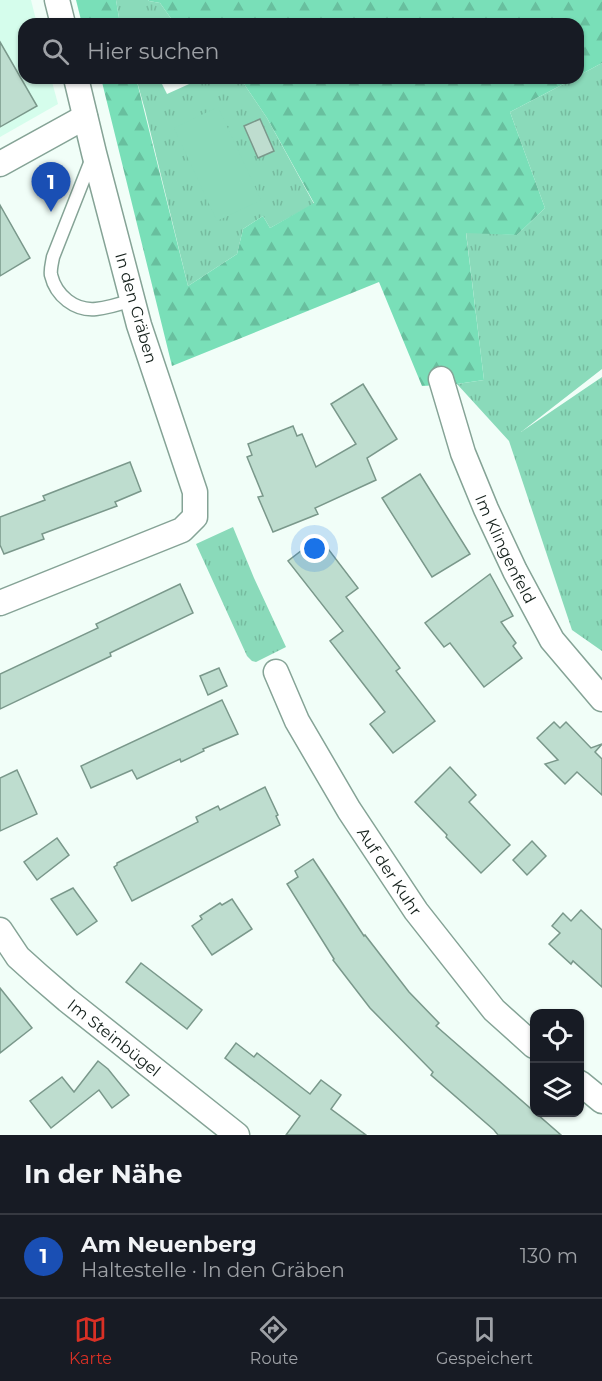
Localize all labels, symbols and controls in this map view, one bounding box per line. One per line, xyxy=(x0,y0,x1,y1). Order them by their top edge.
search box xyxy=(18,18,584,84)
icon: search xyxy=(39,35,72,68)
text: Hier suchen xyxy=(87,38,219,65)
pin: 1 xyxy=(32,162,70,212)
street label: In den Gräben xyxy=(111,250,161,366)
street label: Im Klingenfeld xyxy=(472,492,540,606)
your location xyxy=(300,534,329,563)
street label: Auf der Kuhr xyxy=(354,824,426,920)
street label: Im Steinbügel xyxy=(64,995,165,1080)
map controls xyxy=(530,1009,584,1117)
button: locate xyxy=(530,1009,584,1063)
button: layers xyxy=(530,1063,584,1117)
text: In der Nähe xyxy=(24,1158,182,1190)
text: Am Neuenberg xyxy=(81,1231,257,1258)
text: 1 xyxy=(40,1244,47,1268)
text: 130 m xyxy=(520,1244,578,1268)
text: Haltestelle · In den Gräben xyxy=(81,1258,345,1282)
tab: Karte xyxy=(69,1313,112,1368)
tab: Route xyxy=(250,1313,298,1368)
tab: Gespeichert xyxy=(436,1313,533,1368)

